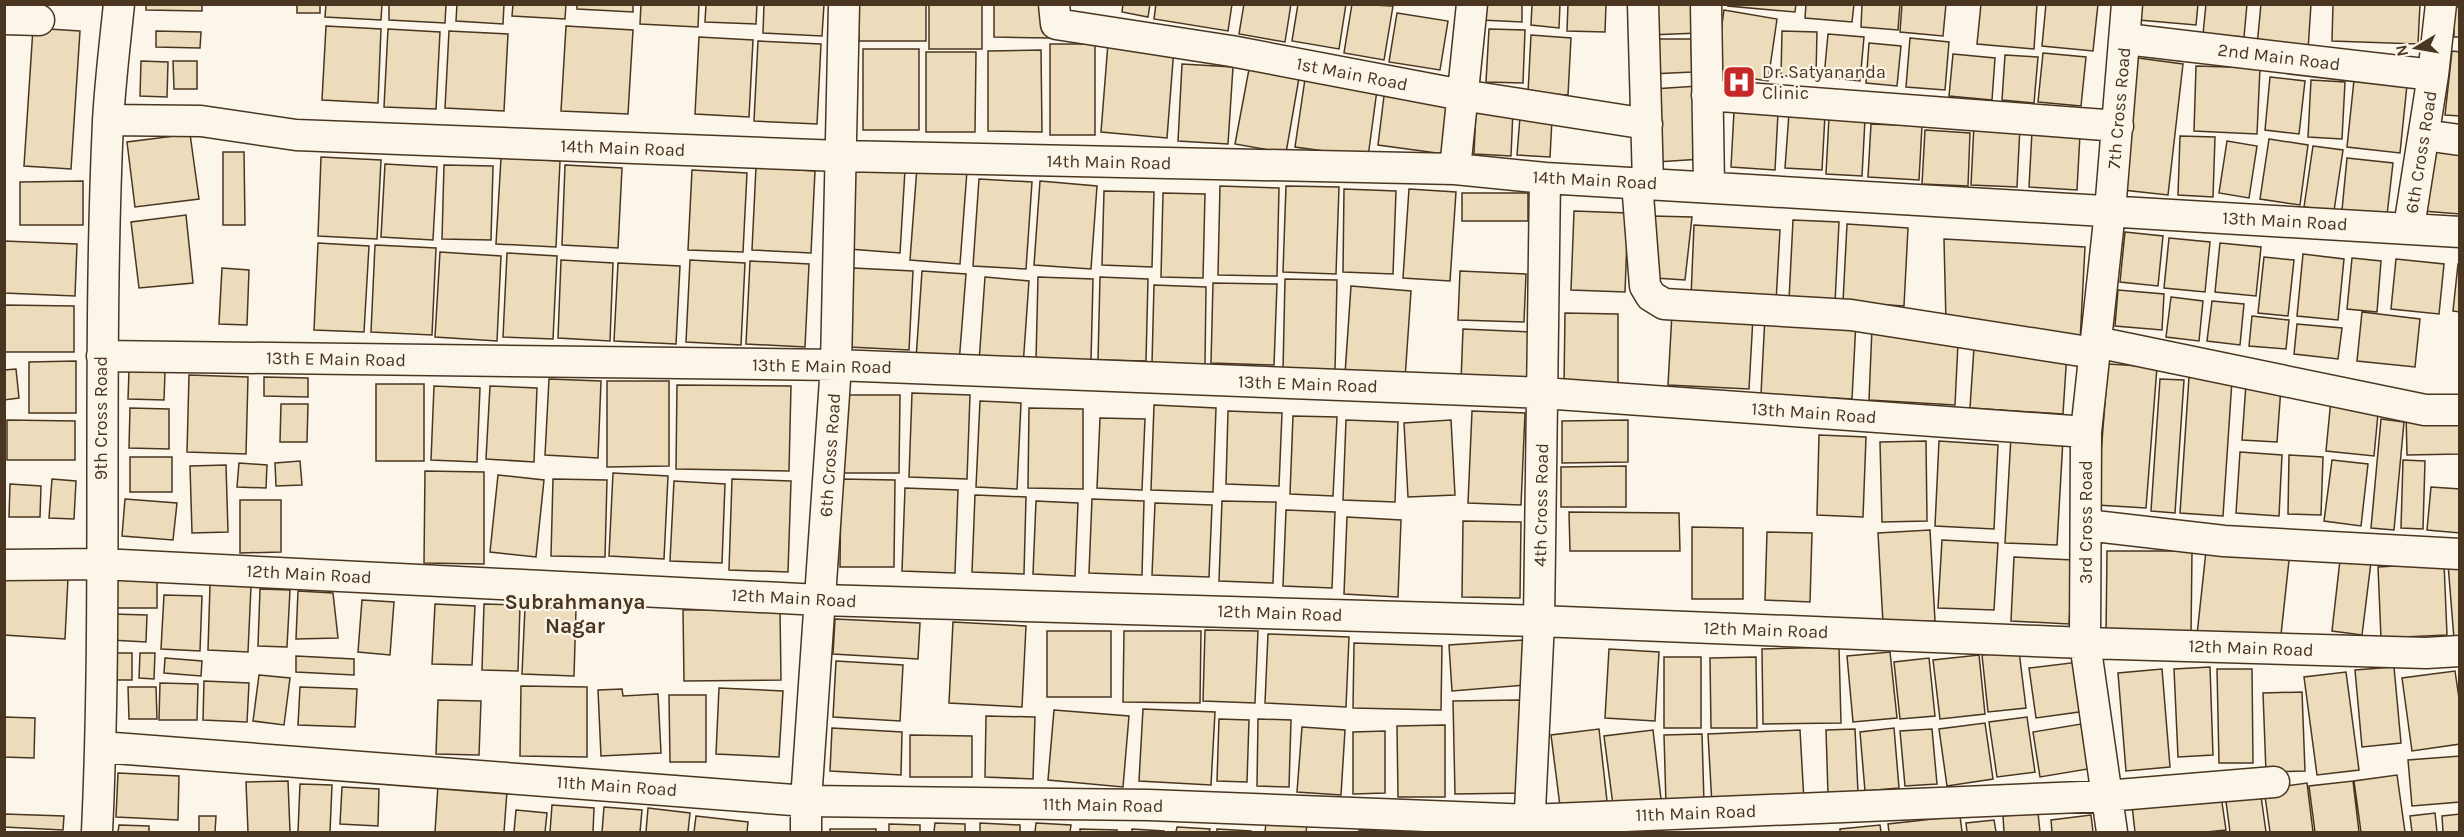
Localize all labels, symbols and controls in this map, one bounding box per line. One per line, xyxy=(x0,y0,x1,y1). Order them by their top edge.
north arrow xyxy=(2386,18,2446,78)
street label: 2nd Main Road xyxy=(2216,39,2342,75)
text: N xyxy=(2391,43,2412,58)
street label: 7th Cross Road xyxy=(2103,46,2135,170)
street label: 1st Main Road xyxy=(1294,52,1410,96)
place label: Dr. Satyananda Clinic xyxy=(1762,61,1886,104)
hospital icon: Dr. Satyananda Clinic xyxy=(1721,64,1757,100)
street label: 6th Cross Road xyxy=(2400,89,2442,215)
street label: 14th Main Road xyxy=(560,135,686,161)
street label: 14th Main Road xyxy=(1046,150,1172,174)
street label: 14th Main Road xyxy=(1532,166,1658,194)
street label: 13th Main Road xyxy=(2222,207,2348,235)
street label: 13th E Main Road xyxy=(266,347,406,371)
street label: 13th E Main Road xyxy=(752,354,892,378)
street label: 9th Cross Road xyxy=(90,356,112,480)
street label: 13th E Main Road xyxy=(1238,371,1378,397)
street label: 6th Cross Road xyxy=(815,392,845,518)
street label: 13th Main Road xyxy=(1751,398,1877,428)
street label: 4th Cross Road xyxy=(1529,443,1553,567)
street label: 3rd Cross Road xyxy=(2075,460,2097,584)
street label: 12th Main Road xyxy=(246,560,372,588)
street label: 12th Main Road xyxy=(731,584,857,612)
district label: Subrahmanya Nagar xyxy=(504,590,646,638)
street label: 12th Main Road xyxy=(1217,600,1343,626)
street label: 12th Main Road xyxy=(1703,617,1829,643)
street label: 12th Main Road xyxy=(2188,635,2314,661)
street label: 11th Main Road xyxy=(556,771,678,801)
street label: 11th Main Road xyxy=(1042,793,1164,817)
street label: 11th Main Road xyxy=(1635,800,1757,826)

